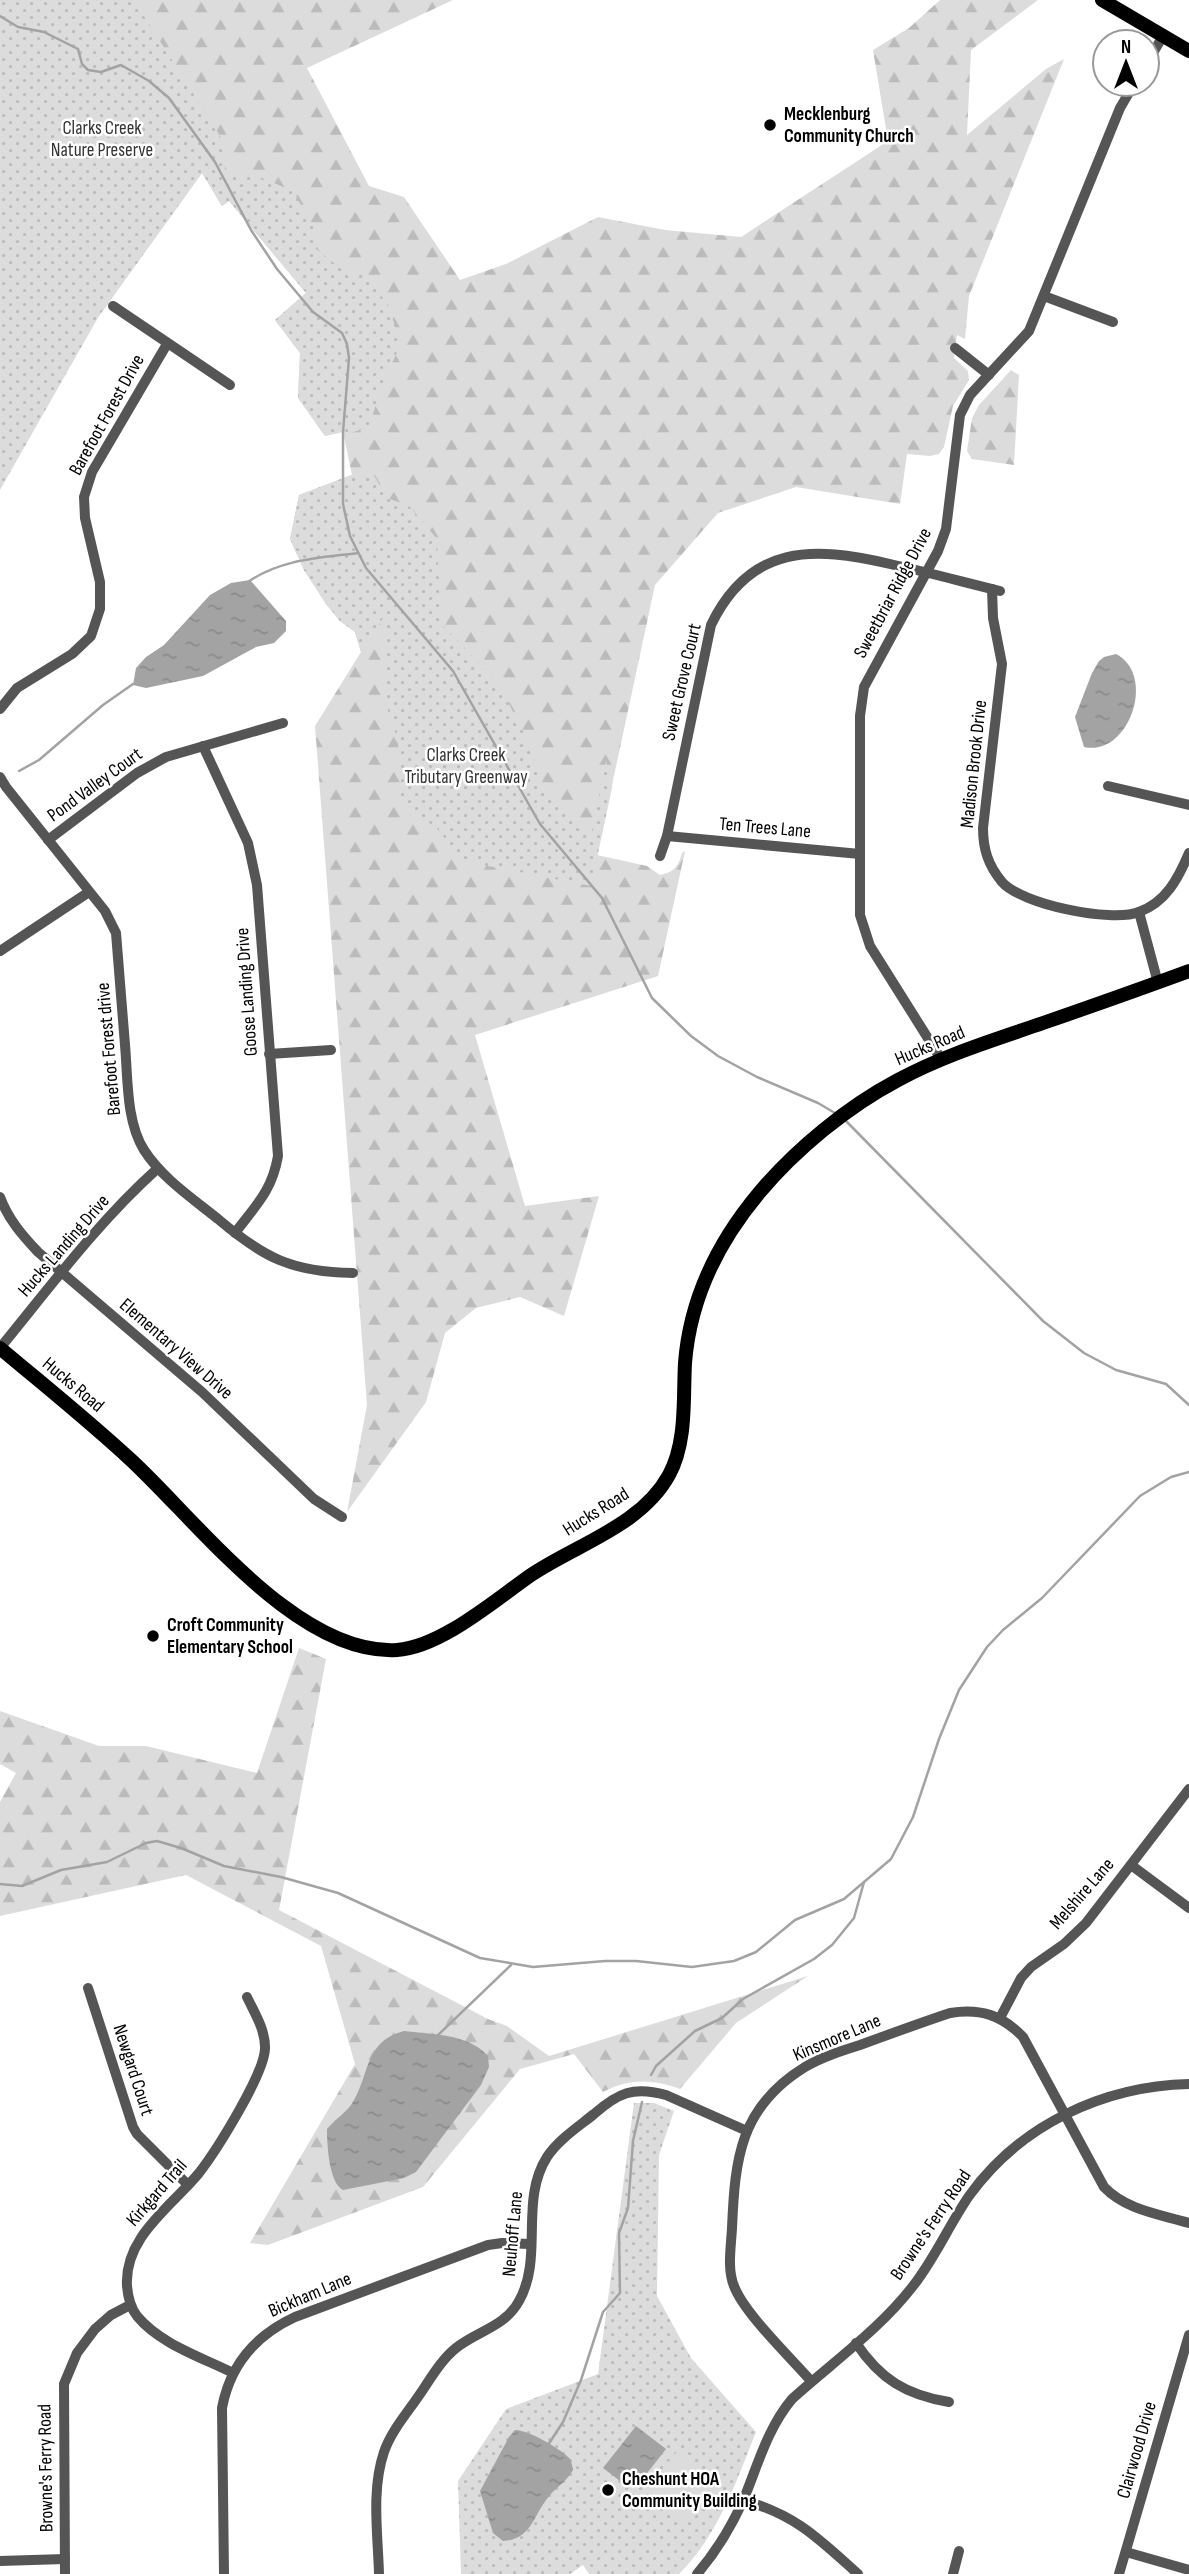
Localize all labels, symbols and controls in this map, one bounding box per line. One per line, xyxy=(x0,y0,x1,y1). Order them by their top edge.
north arrow xyxy=(1091,28,1161,98)
text: N xyxy=(1121,36,1131,59)
place label: Mecklenburg Community Church xyxy=(784,103,914,148)
park label: Clarks Creek Nature Preserve xyxy=(51,117,153,162)
marker: Mecklenburg Community Church xyxy=(762,117,778,133)
street label: Barefoot Forest Drive xyxy=(64,351,150,479)
street label: Sweetbriar Ridge Drive xyxy=(849,524,937,662)
street label: Sweet Grove Court xyxy=(657,621,707,743)
street label: Madison Brook Drive xyxy=(956,699,992,829)
street label: Pond Valley Court xyxy=(43,743,147,827)
park label: Clarks Creek Tributary Greenway xyxy=(404,744,528,789)
street label: Ten Trees Lane xyxy=(718,813,812,843)
street label: Goose Landing Drive xyxy=(231,927,263,1057)
street label: Barefoot Forest drive xyxy=(92,982,126,1116)
street label: Hucks Road xyxy=(892,1021,968,1071)
street label: Hucks Landing Drive xyxy=(13,1190,115,1302)
street label: Elementary View Drive xyxy=(115,1294,237,1404)
street label: Hucks Road xyxy=(37,1353,109,1417)
street label: Hucks Road xyxy=(559,1483,633,1541)
place label: Croft Community Elementary School xyxy=(167,1614,293,1659)
marker: Croft Community Elementary School xyxy=(145,1628,161,1644)
street label: Melshire Lane xyxy=(1045,1854,1119,1934)
street label: Kinsmore Lane xyxy=(790,2009,884,2067)
street label: Newgard Court xyxy=(107,2021,159,2119)
street label: Kirkgard Trail xyxy=(122,2155,192,2231)
street label: Browne's Ferry Road xyxy=(886,2165,976,2285)
street label: Neuhoff Lane xyxy=(498,2191,528,2277)
street label: Bickham Lane xyxy=(265,2267,355,2323)
street label: Clairwood Drive xyxy=(1112,2399,1162,2501)
street label: Browne's Ferry Road xyxy=(33,2404,59,2532)
place label: Cheshunt HOA Community Building xyxy=(622,2468,757,2513)
marker: Cheshunt HOA Community Building xyxy=(600,2482,616,2498)

